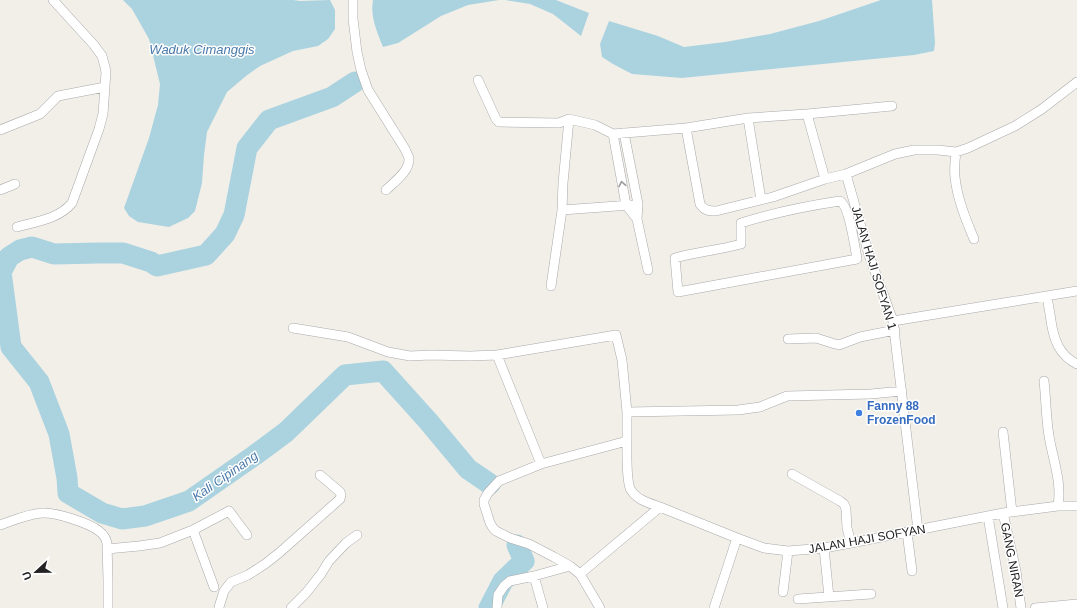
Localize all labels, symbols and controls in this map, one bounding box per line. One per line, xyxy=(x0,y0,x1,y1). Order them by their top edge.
water label: Waduk Cimanggis xyxy=(149,42,255,57)
one-way arrow xyxy=(618,181,627,187)
street label: JALAN HAJI SOFYAN 1 xyxy=(849,205,900,332)
place label: Fanny 88 FrozenFood xyxy=(867,399,936,427)
marker: Fanny 88 FrozenFood xyxy=(854,408,864,418)
water label: Kali Cipinang xyxy=(189,447,261,504)
street label: GANG NIRAN xyxy=(998,521,1026,599)
street label: JALAN HAJI SOFYAN xyxy=(807,522,927,556)
north arrow xyxy=(16,552,56,592)
text: U xyxy=(20,570,34,582)

